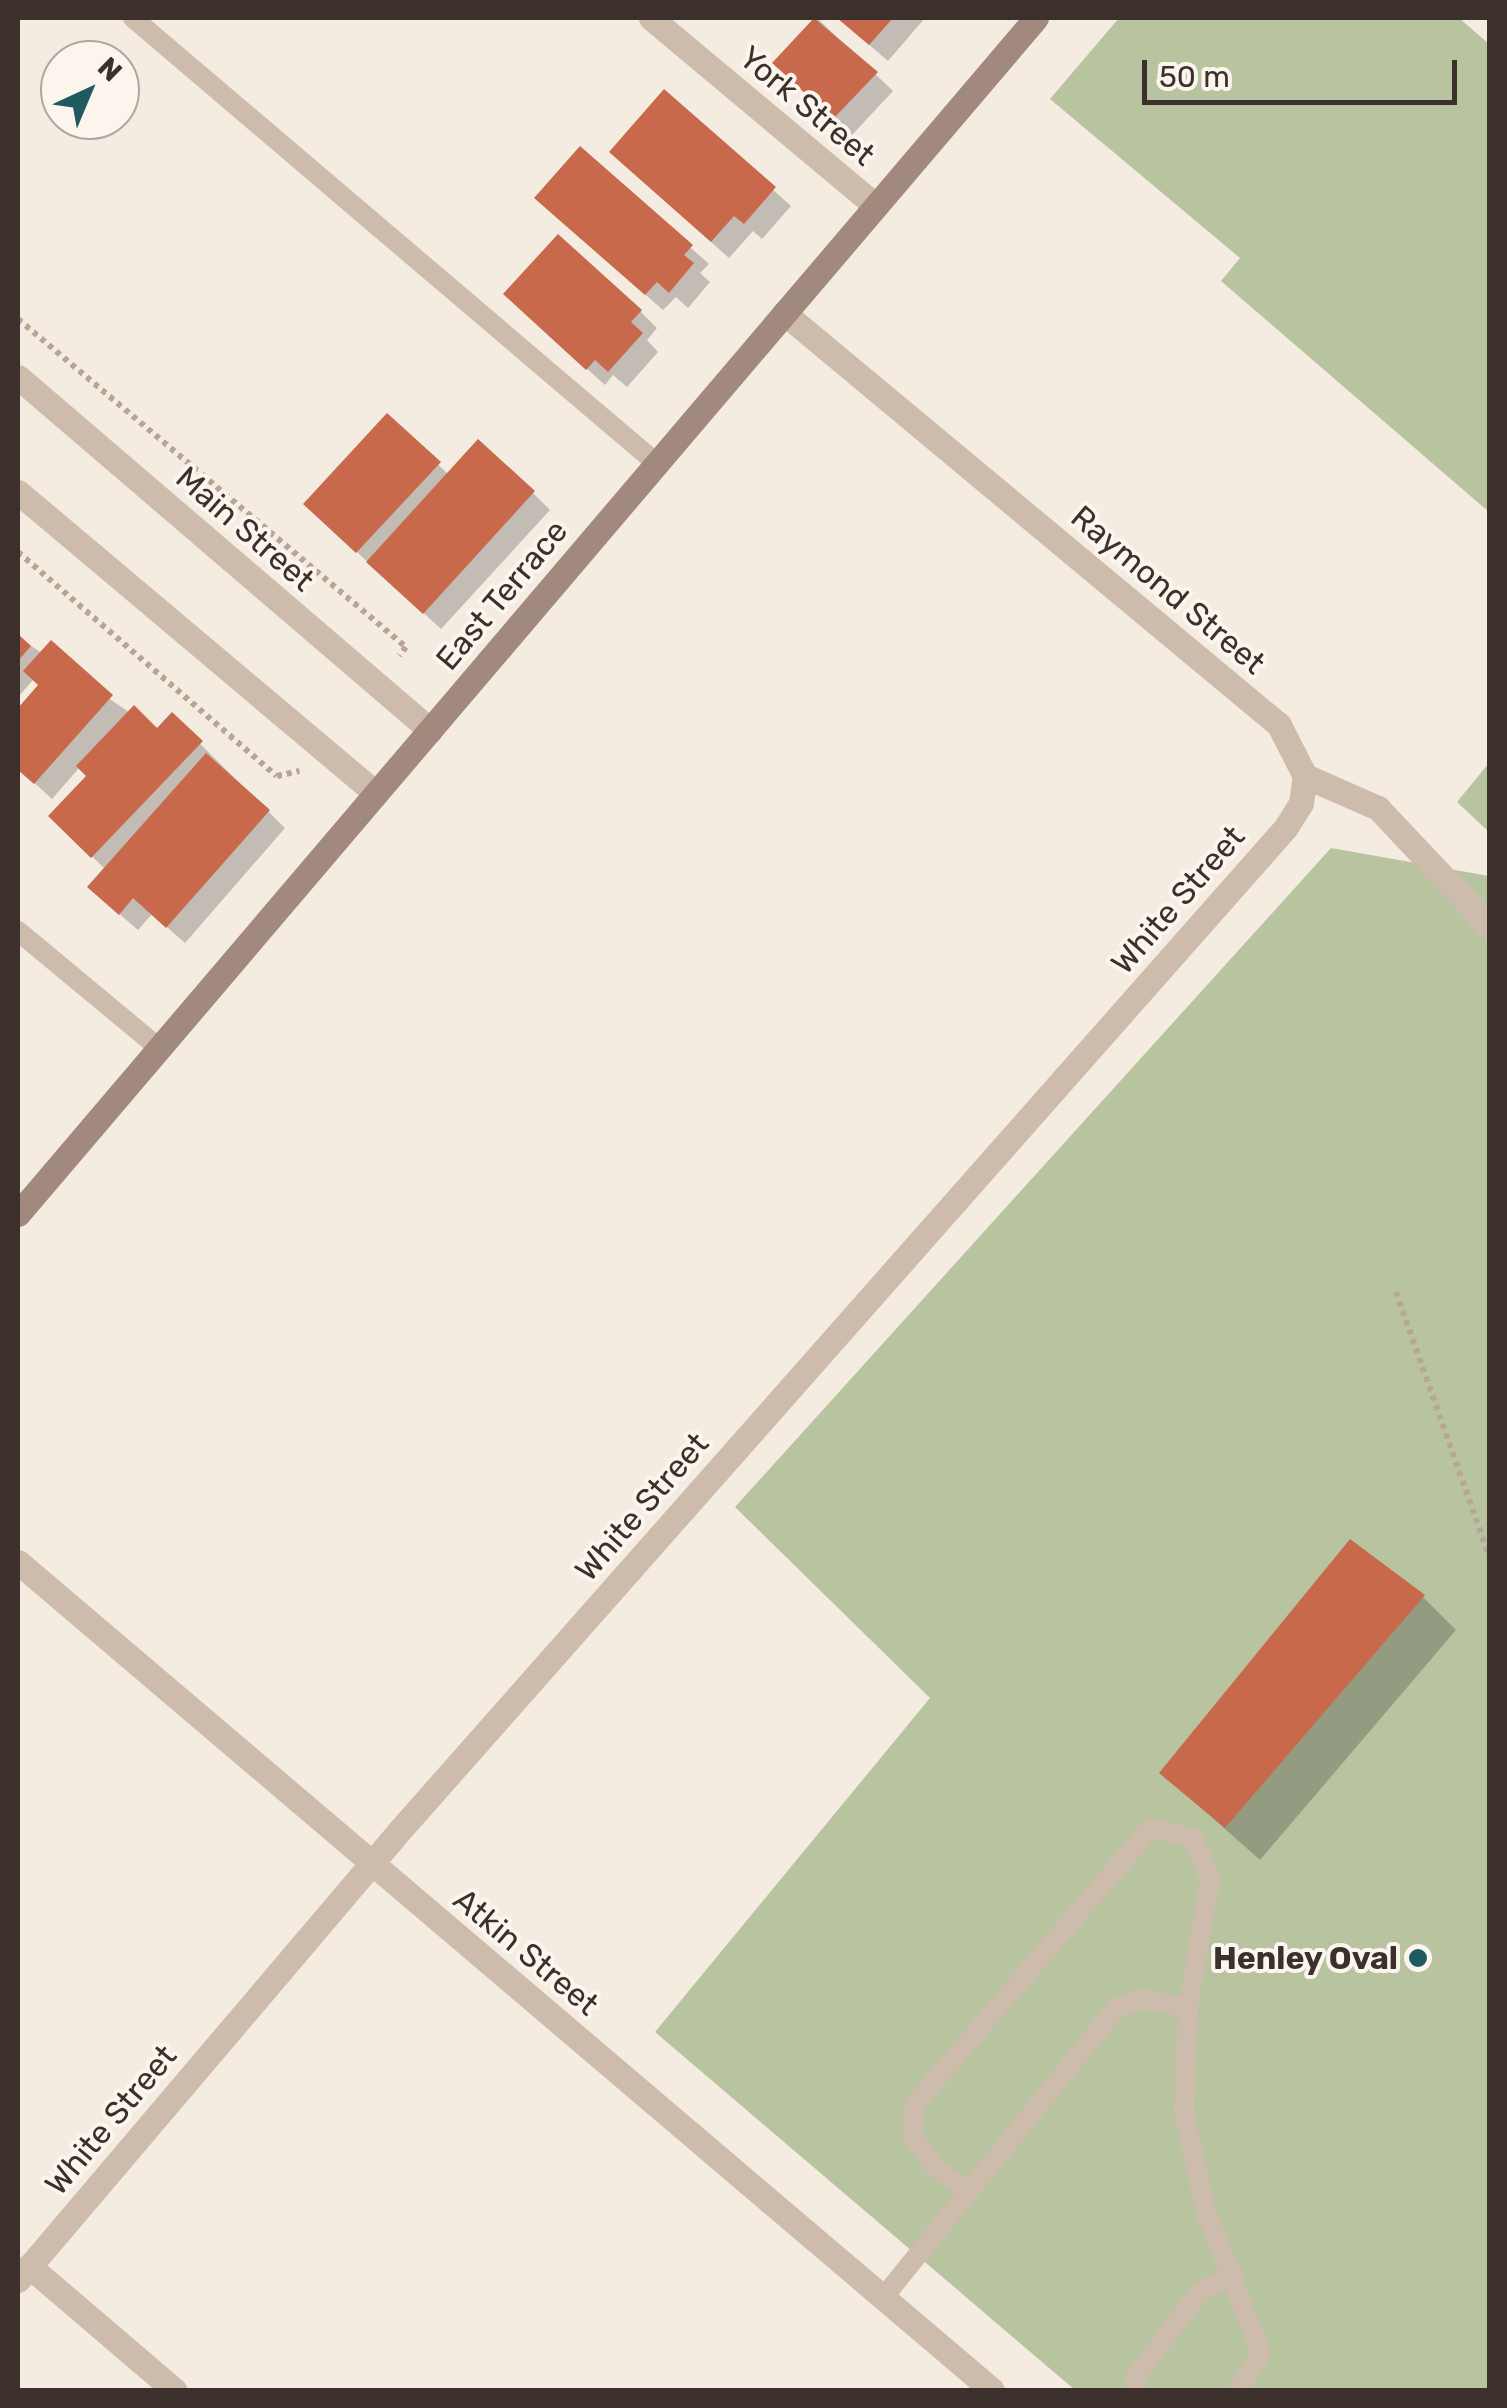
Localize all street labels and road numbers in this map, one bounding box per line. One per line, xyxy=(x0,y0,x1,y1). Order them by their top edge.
street label: York Street xyxy=(731,38,883,174)
street label: Main Street xyxy=(168,459,322,599)
street label: Raymond Street xyxy=(1063,498,1273,682)
street label: East Terrace xyxy=(428,512,576,678)
street label: White Street xyxy=(1103,818,1253,982)
street label: White Street xyxy=(567,1425,717,1589)
street label: Atkin Street xyxy=(446,1880,606,2024)
street label: White Street xyxy=(37,2037,185,2203)

